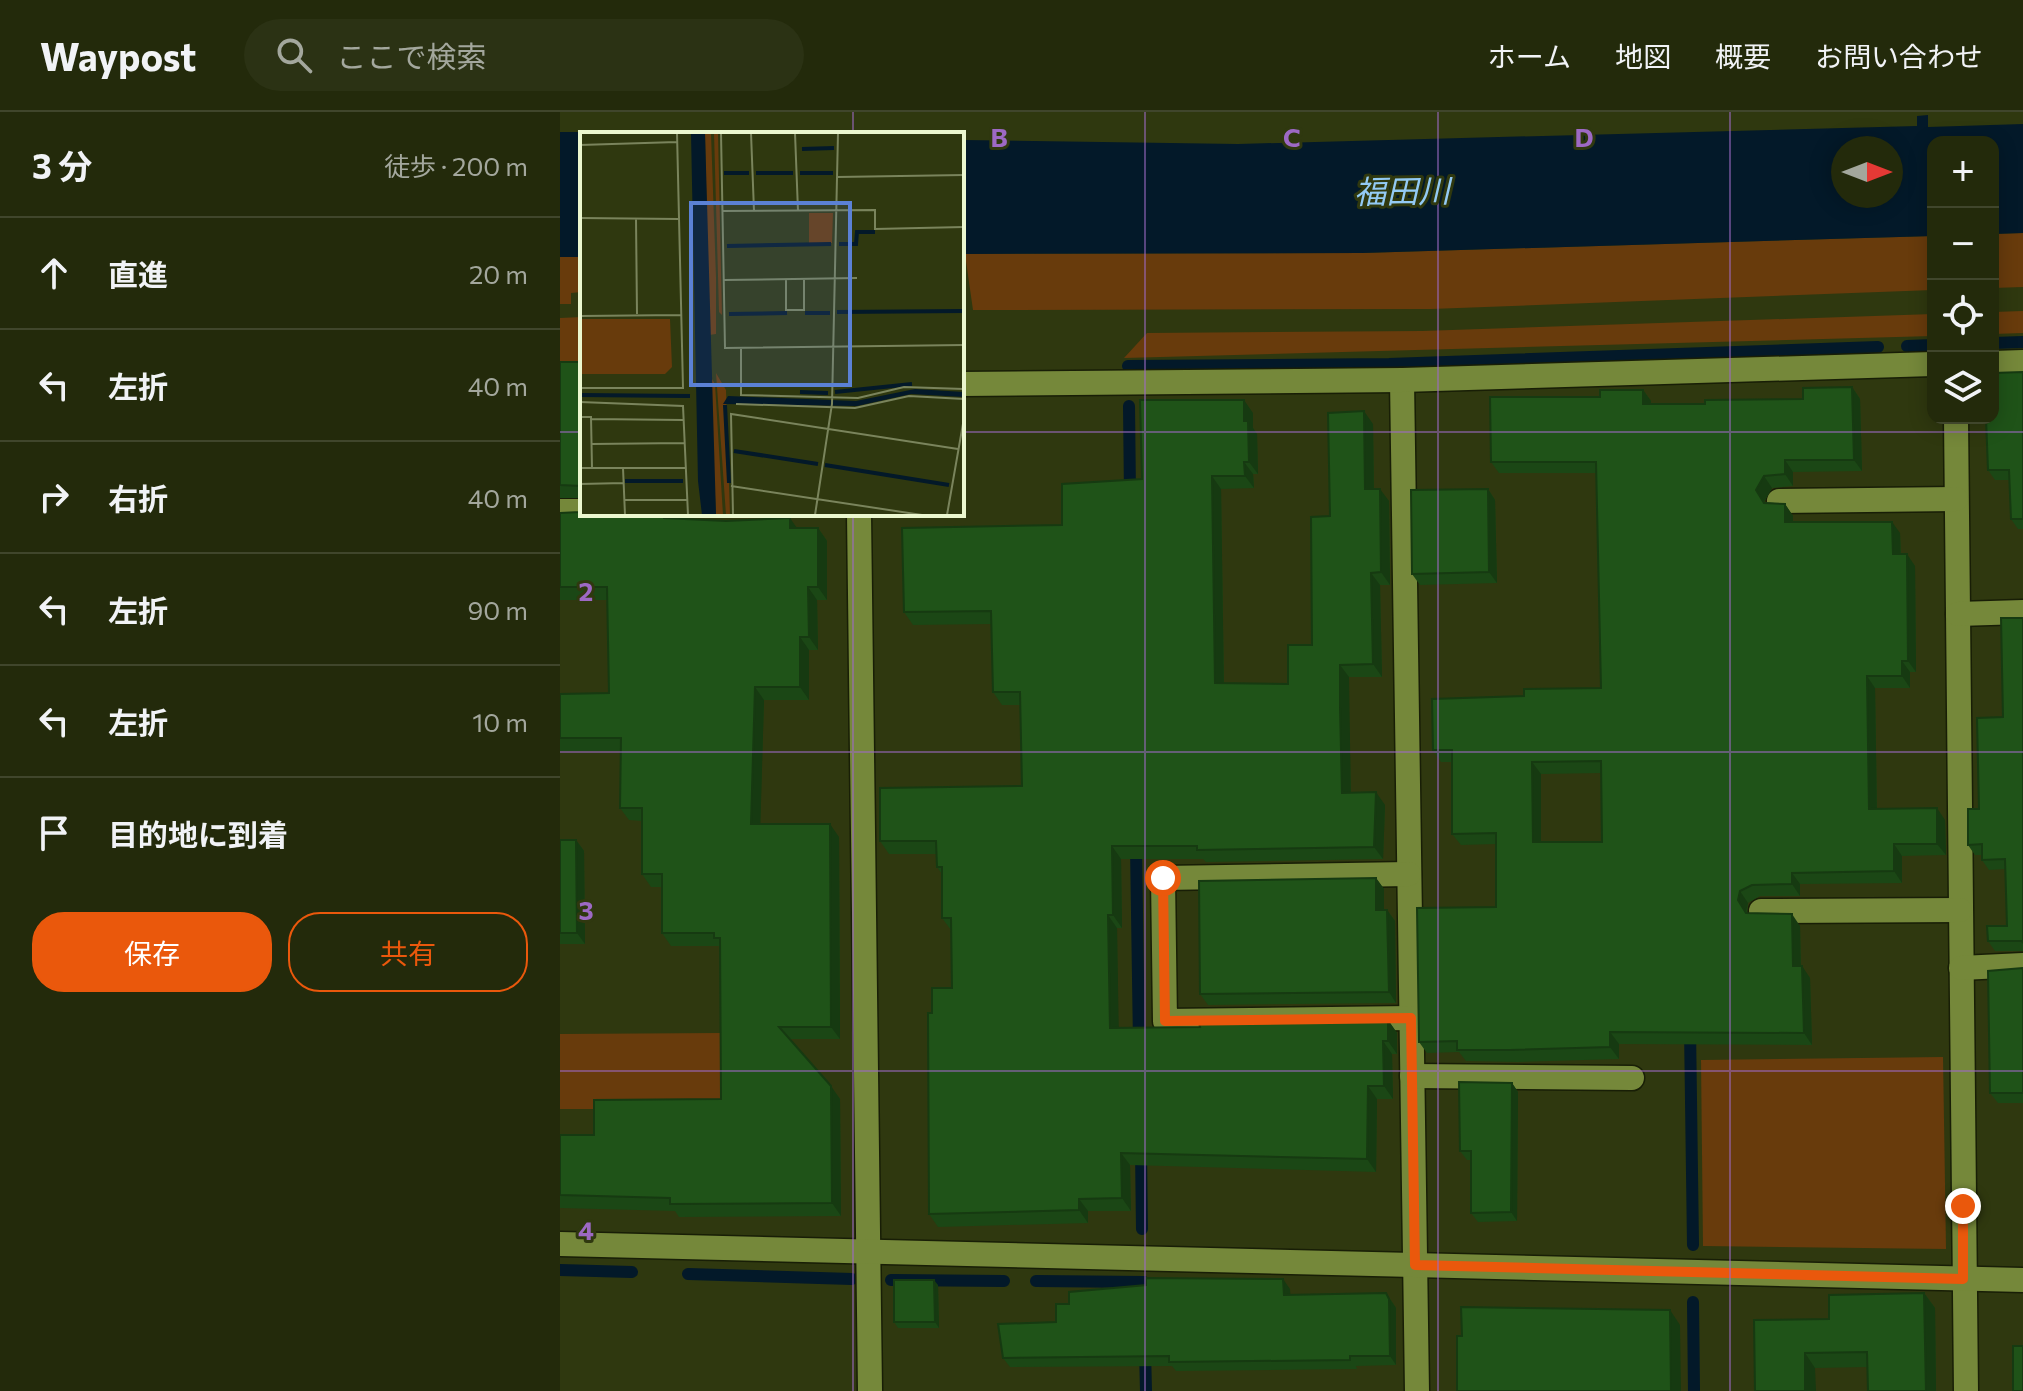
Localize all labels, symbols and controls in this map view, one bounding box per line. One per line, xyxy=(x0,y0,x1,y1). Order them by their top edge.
search box xyxy=(244,19,804,91)
text: Waypost xyxy=(40,32,196,79)
icon: search xyxy=(272,33,316,77)
text: ここで検索 xyxy=(336,37,486,74)
text: ホーム xyxy=(1488,39,1571,73)
text: 地図 xyxy=(1615,39,1671,73)
text: 概要 xyxy=(1715,39,1771,73)
text: お問い合わせ xyxy=(1815,39,1983,73)
text: B xyxy=(990,121,1008,152)
text: C xyxy=(1283,121,1301,152)
text: D xyxy=(1574,121,1594,152)
inset map xyxy=(580,132,964,516)
north arrow xyxy=(1831,136,1903,208)
map controls xyxy=(1927,136,1999,424)
button: + xyxy=(1927,136,1999,208)
text: 3 分 xyxy=(32,144,92,186)
text: 徒歩 · 200 m xyxy=(384,150,528,181)
water label: 福田川 xyxy=(1354,169,1453,211)
button: − xyxy=(1927,208,1999,280)
icon: ahead xyxy=(32,251,76,295)
text: 直進 xyxy=(108,255,168,292)
text: 20 m xyxy=(469,258,528,289)
button: locate xyxy=(1927,280,1999,352)
button: layers xyxy=(1927,352,1999,424)
icon: left xyxy=(32,363,76,407)
text: 左折 xyxy=(108,367,168,404)
text: 40 m xyxy=(468,370,528,401)
icon: right xyxy=(32,475,76,519)
text: 右折 xyxy=(108,479,168,516)
text: 40 m xyxy=(468,482,528,513)
text: 2 xyxy=(579,575,593,606)
icon: left xyxy=(32,587,76,631)
text: 左折 xyxy=(108,591,168,628)
text: 90 m xyxy=(468,594,528,625)
icon: left xyxy=(32,699,76,743)
text: 左折 xyxy=(108,703,168,740)
text: 10 m xyxy=(472,706,528,737)
icon: arrive xyxy=(32,811,76,855)
text: 目的地に到着 xyxy=(108,815,288,852)
route start xyxy=(1145,860,1181,896)
text: 3 xyxy=(578,894,594,925)
button: 保存 xyxy=(32,912,272,992)
button: 共有 xyxy=(288,912,528,992)
route end xyxy=(1945,1188,1981,1224)
text: 4 xyxy=(578,1214,594,1245)

